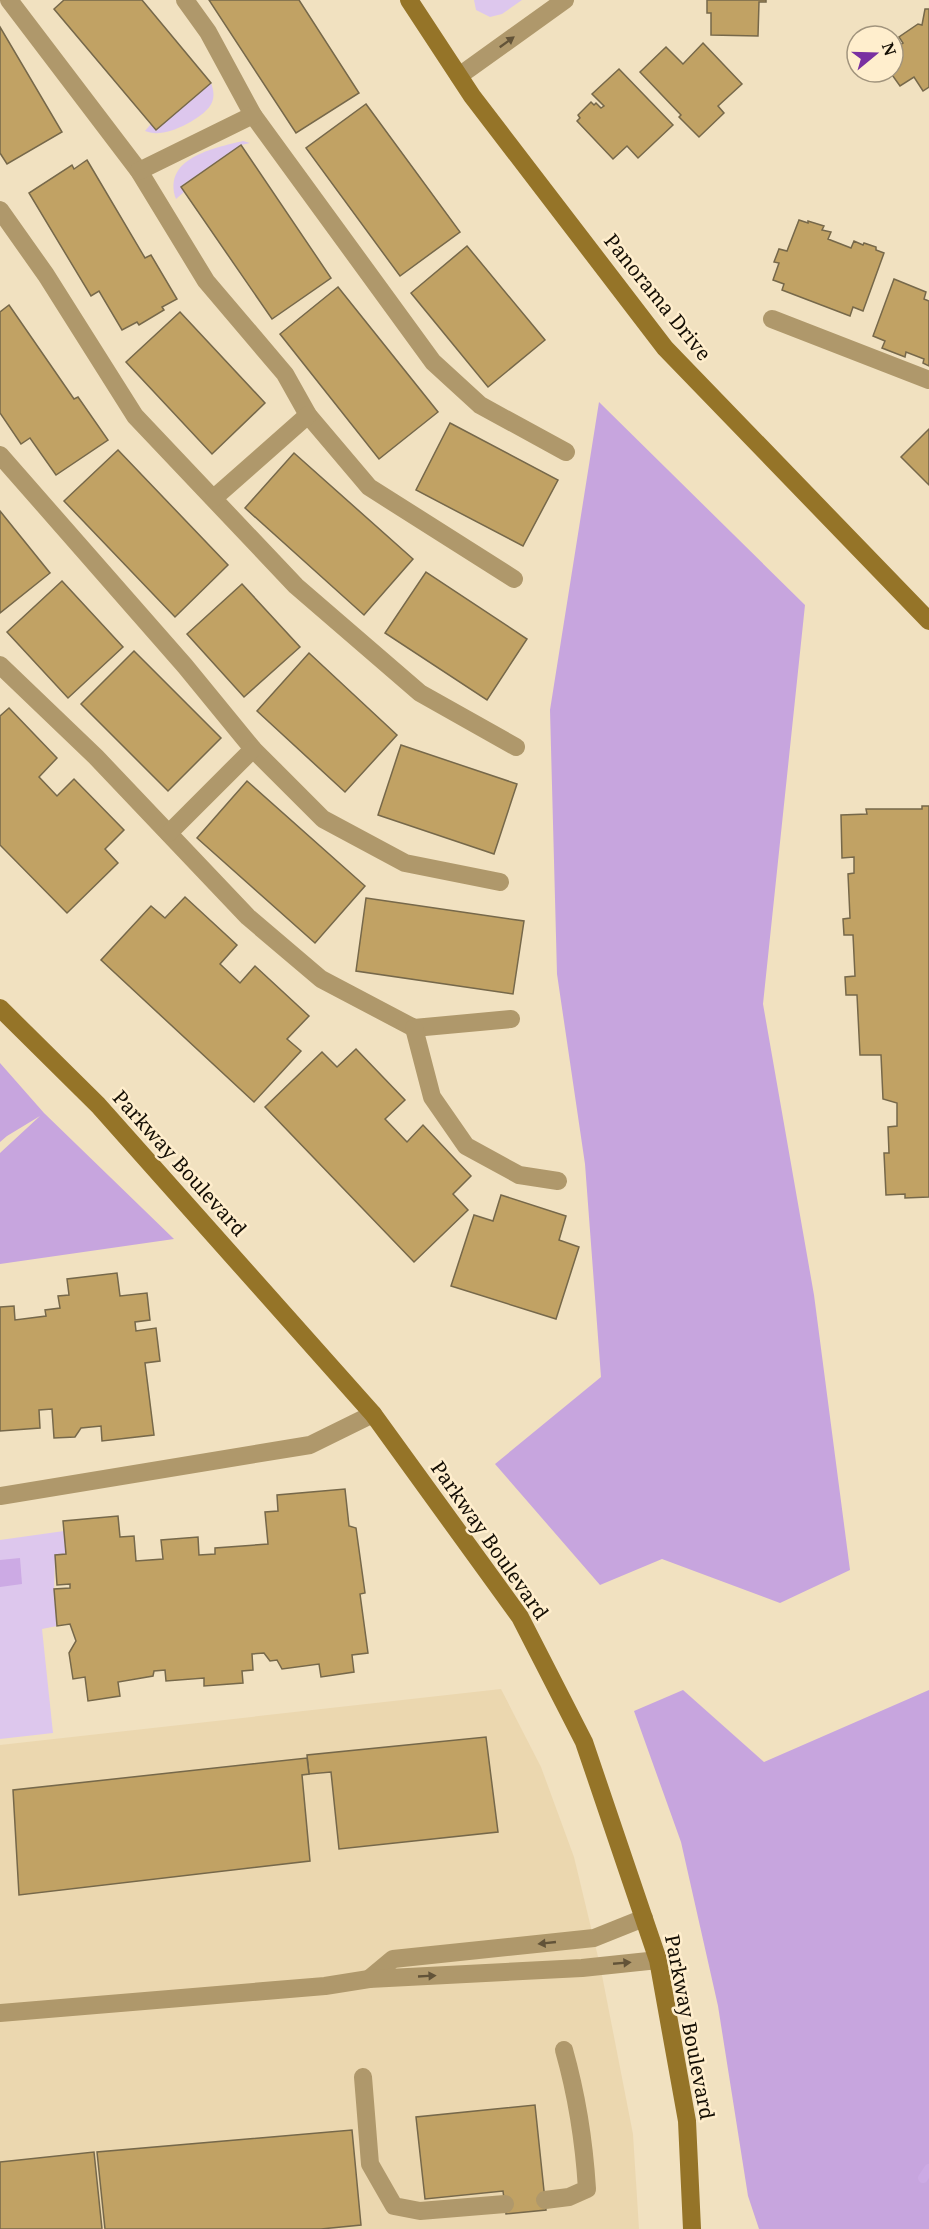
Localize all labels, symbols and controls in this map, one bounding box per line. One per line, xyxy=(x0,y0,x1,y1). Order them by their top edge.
north arrow xyxy=(845,24,905,84)
one-way arrow xyxy=(498,36,514,48)
text: N xyxy=(877,40,902,59)
street label: Panorama Drive xyxy=(598,228,718,366)
street label: Parkway Boulevard xyxy=(107,1084,253,1242)
street label: Parkway Boulevard xyxy=(425,1455,555,1625)
street label: Parkway Boulevard xyxy=(659,1932,721,2122)
one-way arrow xyxy=(538,1938,557,1948)
one-way arrow xyxy=(612,1958,631,1968)
one-way arrow xyxy=(418,1972,437,1981)

